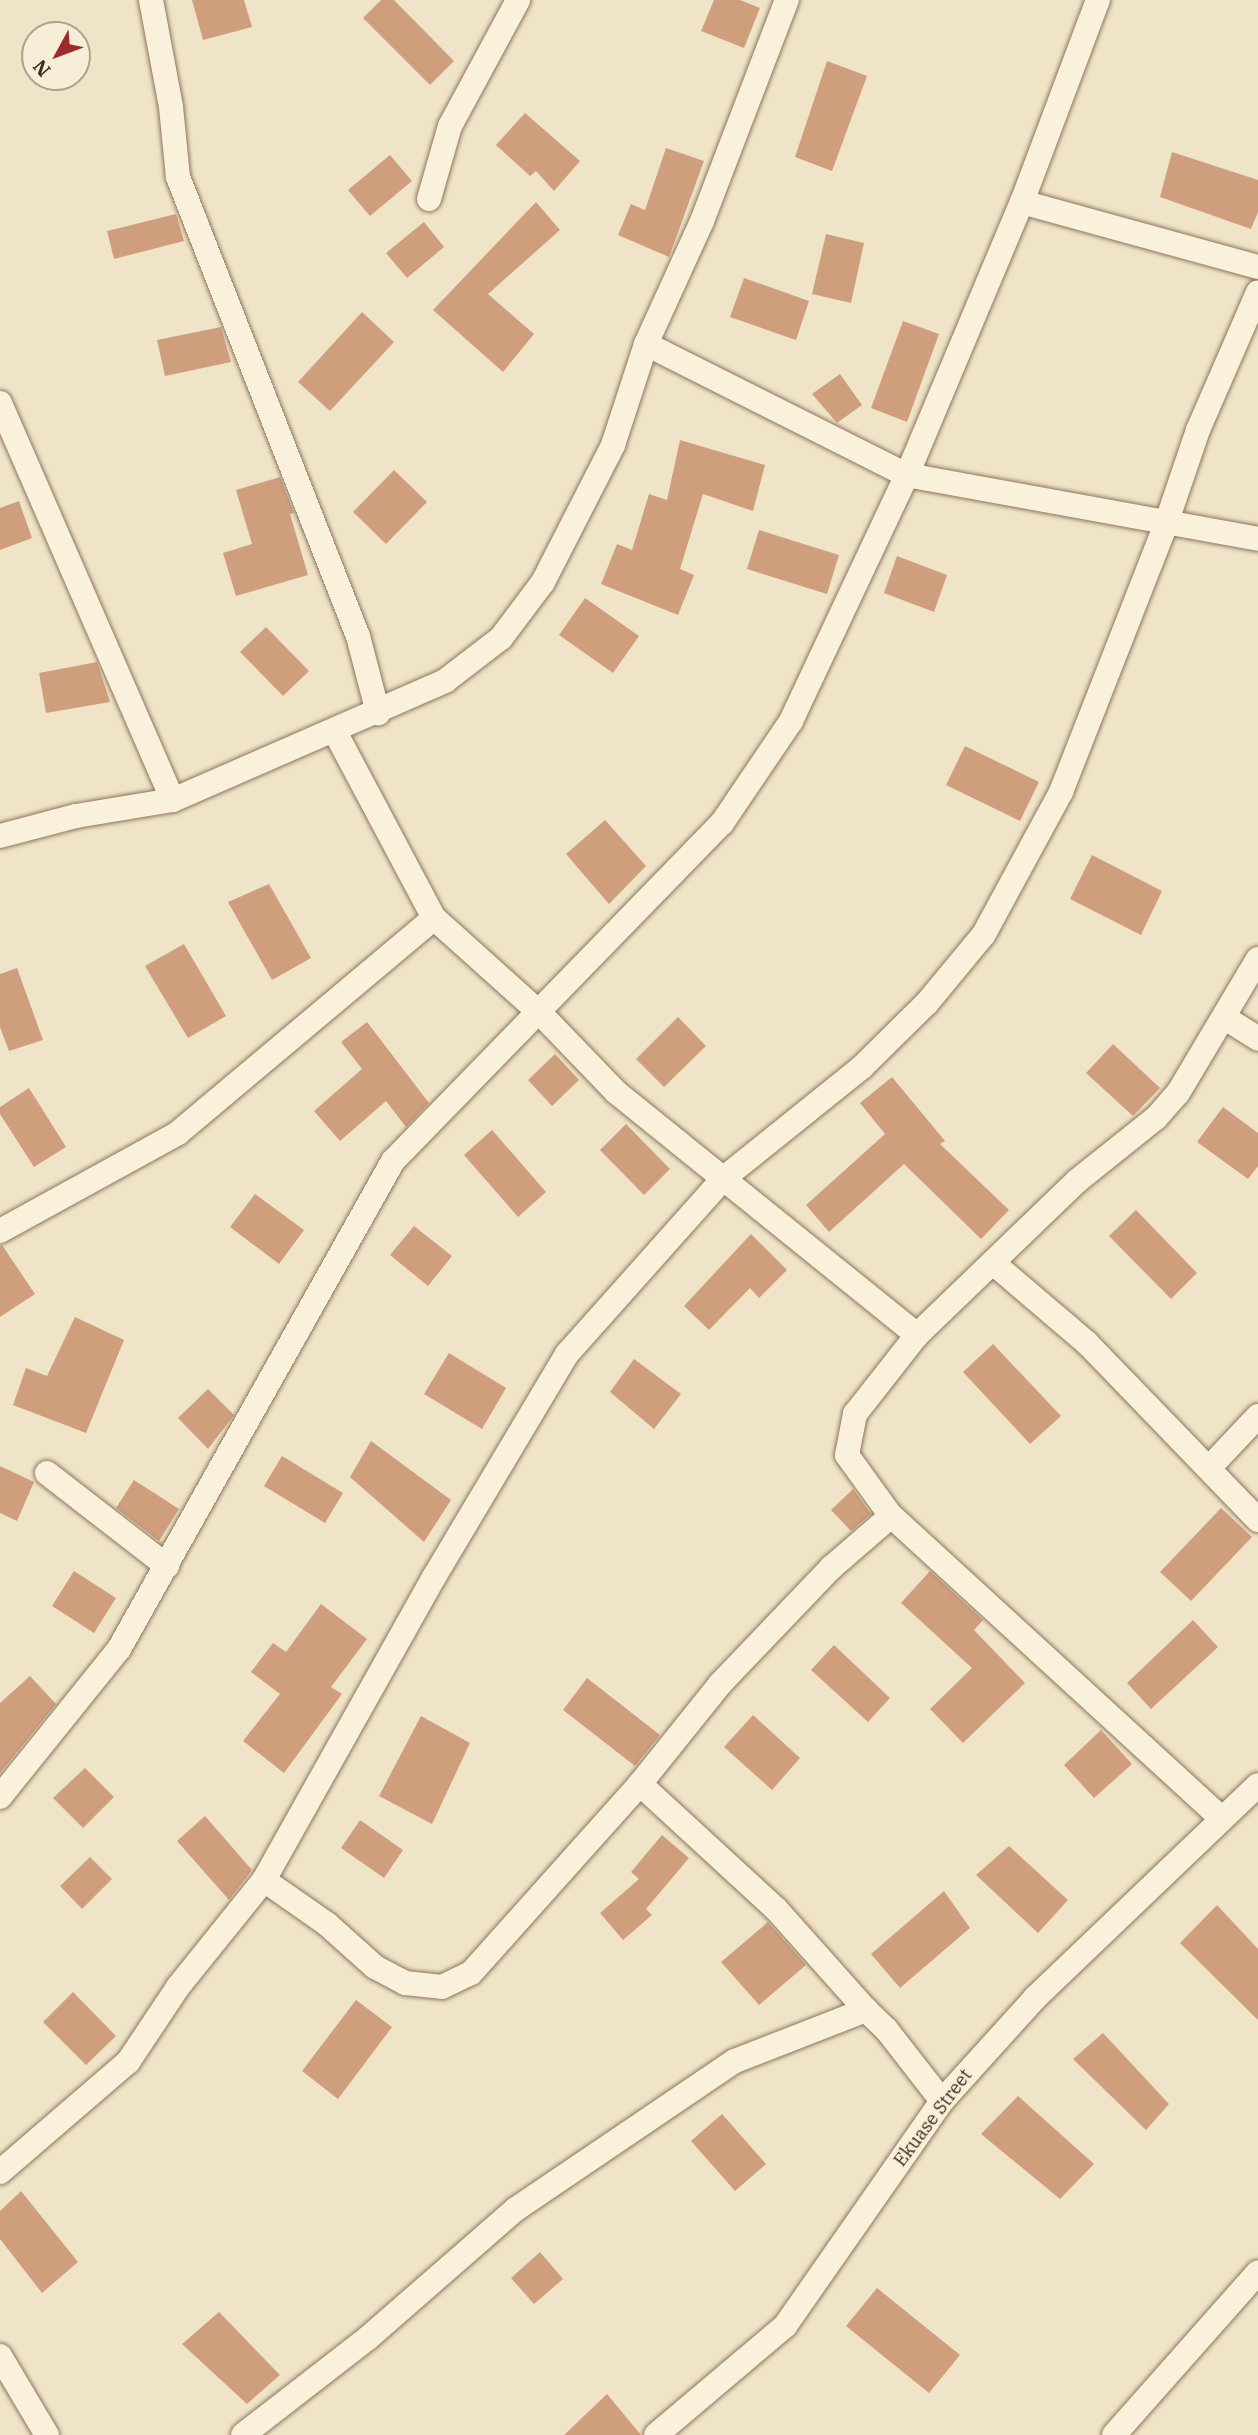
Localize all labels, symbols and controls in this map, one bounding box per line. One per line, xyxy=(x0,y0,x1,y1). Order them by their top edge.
north arrow xyxy=(21,21,91,91)
text: N xyxy=(28,55,56,82)
street label: Ekuase Street xyxy=(889,2065,977,2171)

